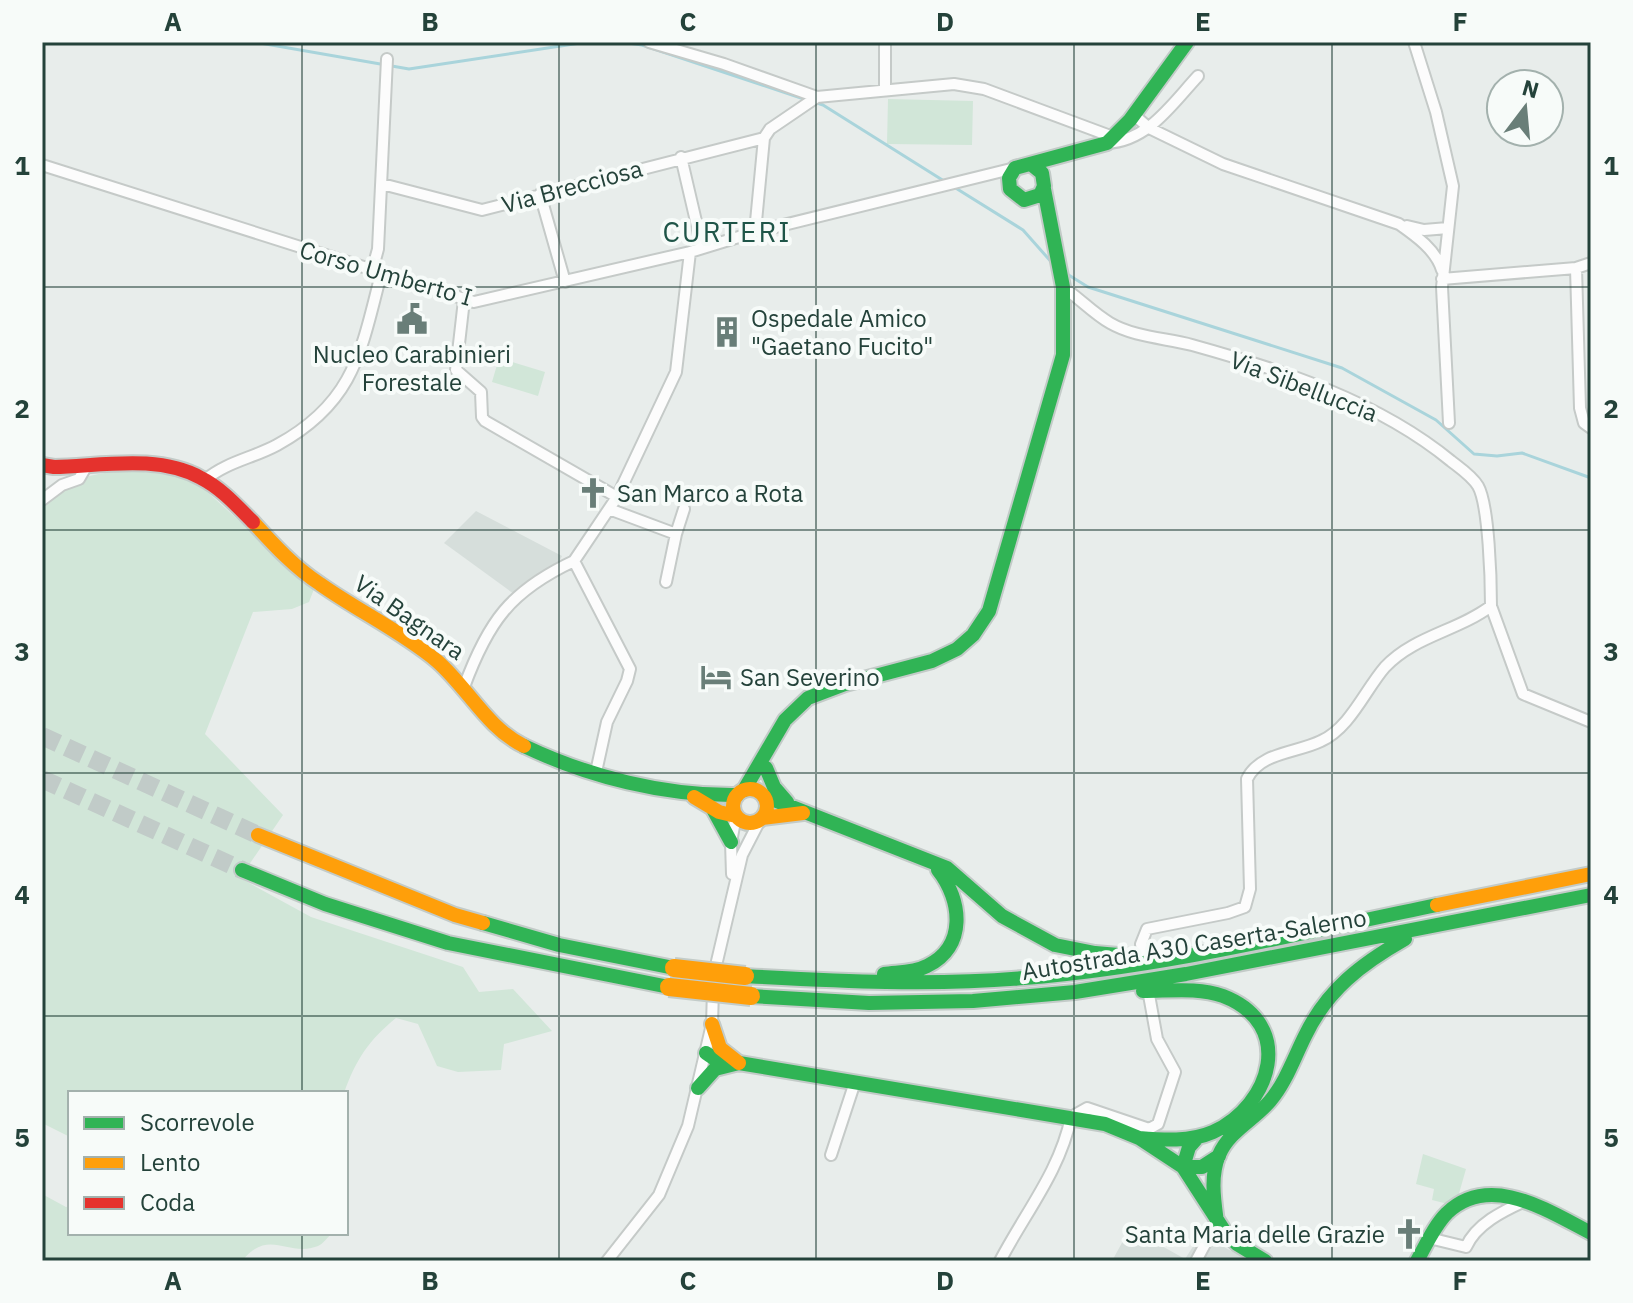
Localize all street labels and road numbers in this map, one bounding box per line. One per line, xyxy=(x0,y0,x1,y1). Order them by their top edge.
street label: Via Brecciosa xyxy=(498,152,646,220)
street label: Corso Umberto I xyxy=(296,233,476,313)
street label: Via Sibelluccia xyxy=(1226,343,1382,429)
street label: Via Bagnara xyxy=(348,567,472,667)
street label: Autostrada A30 Caserta-Salerno xyxy=(1019,901,1369,987)

